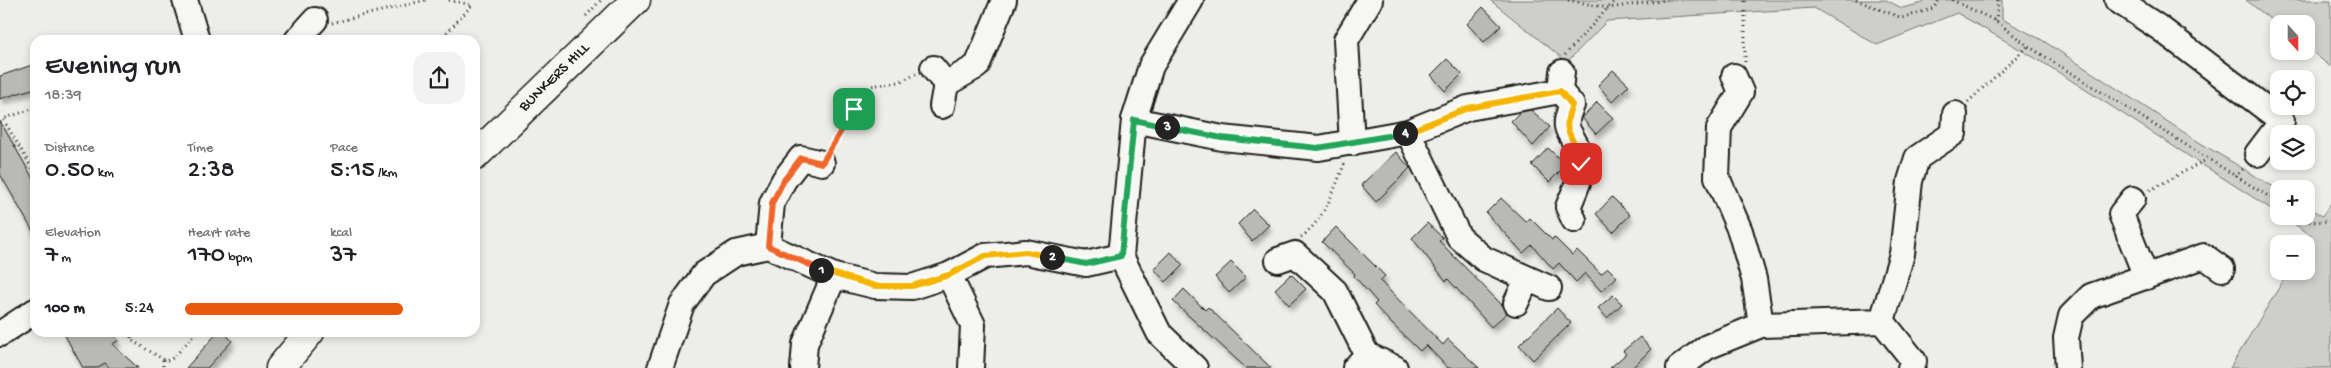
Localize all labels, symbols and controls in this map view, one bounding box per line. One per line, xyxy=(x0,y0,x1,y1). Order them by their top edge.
north arrow xyxy=(2270,15,2315,60)
map controls xyxy=(2270,15,2315,280)
street label: BUNKERS HILL xyxy=(515,39,595,117)
text: Evening run xyxy=(45,51,181,84)
button: share xyxy=(413,52,465,104)
button: locate xyxy=(2270,70,2315,115)
text: 18:39 xyxy=(45,87,82,106)
pin xyxy=(833,88,875,130)
icon: arrive xyxy=(840,95,868,123)
pin: 3 xyxy=(1154,114,1180,140)
text: 3 xyxy=(1164,119,1171,136)
pin: 4 xyxy=(1392,120,1418,146)
text: 4 xyxy=(1402,125,1409,142)
button: layers xyxy=(2270,125,2315,170)
text: Distance xyxy=(45,140,94,157)
text: Time xyxy=(188,140,213,157)
text: Pace xyxy=(330,140,358,157)
pin xyxy=(1560,143,1602,185)
icon: check xyxy=(1567,150,1595,178)
text: 0.50 xyxy=(45,157,94,186)
text: 2:38 xyxy=(188,157,234,186)
text: 5:15 xyxy=(330,157,375,186)
text: km xyxy=(94,165,114,182)
text: /km xyxy=(375,165,397,182)
button: + xyxy=(2270,180,2315,225)
text: Elevation xyxy=(45,225,101,242)
text: Heart rate xyxy=(188,225,250,242)
text: kcal xyxy=(330,225,352,242)
button: − xyxy=(2270,235,2315,280)
text: 7 xyxy=(45,242,58,271)
text: 170 xyxy=(188,242,225,271)
text: 37 xyxy=(330,242,356,271)
pin: 2 xyxy=(1040,244,1064,270)
text: 2 xyxy=(1049,249,1056,266)
text: m xyxy=(58,250,71,267)
text: bpm xyxy=(225,250,253,267)
pin: 1 xyxy=(808,258,834,282)
text: 1 xyxy=(819,262,824,279)
text: 100 m xyxy=(45,300,85,319)
text: 5:24 xyxy=(125,300,154,319)

